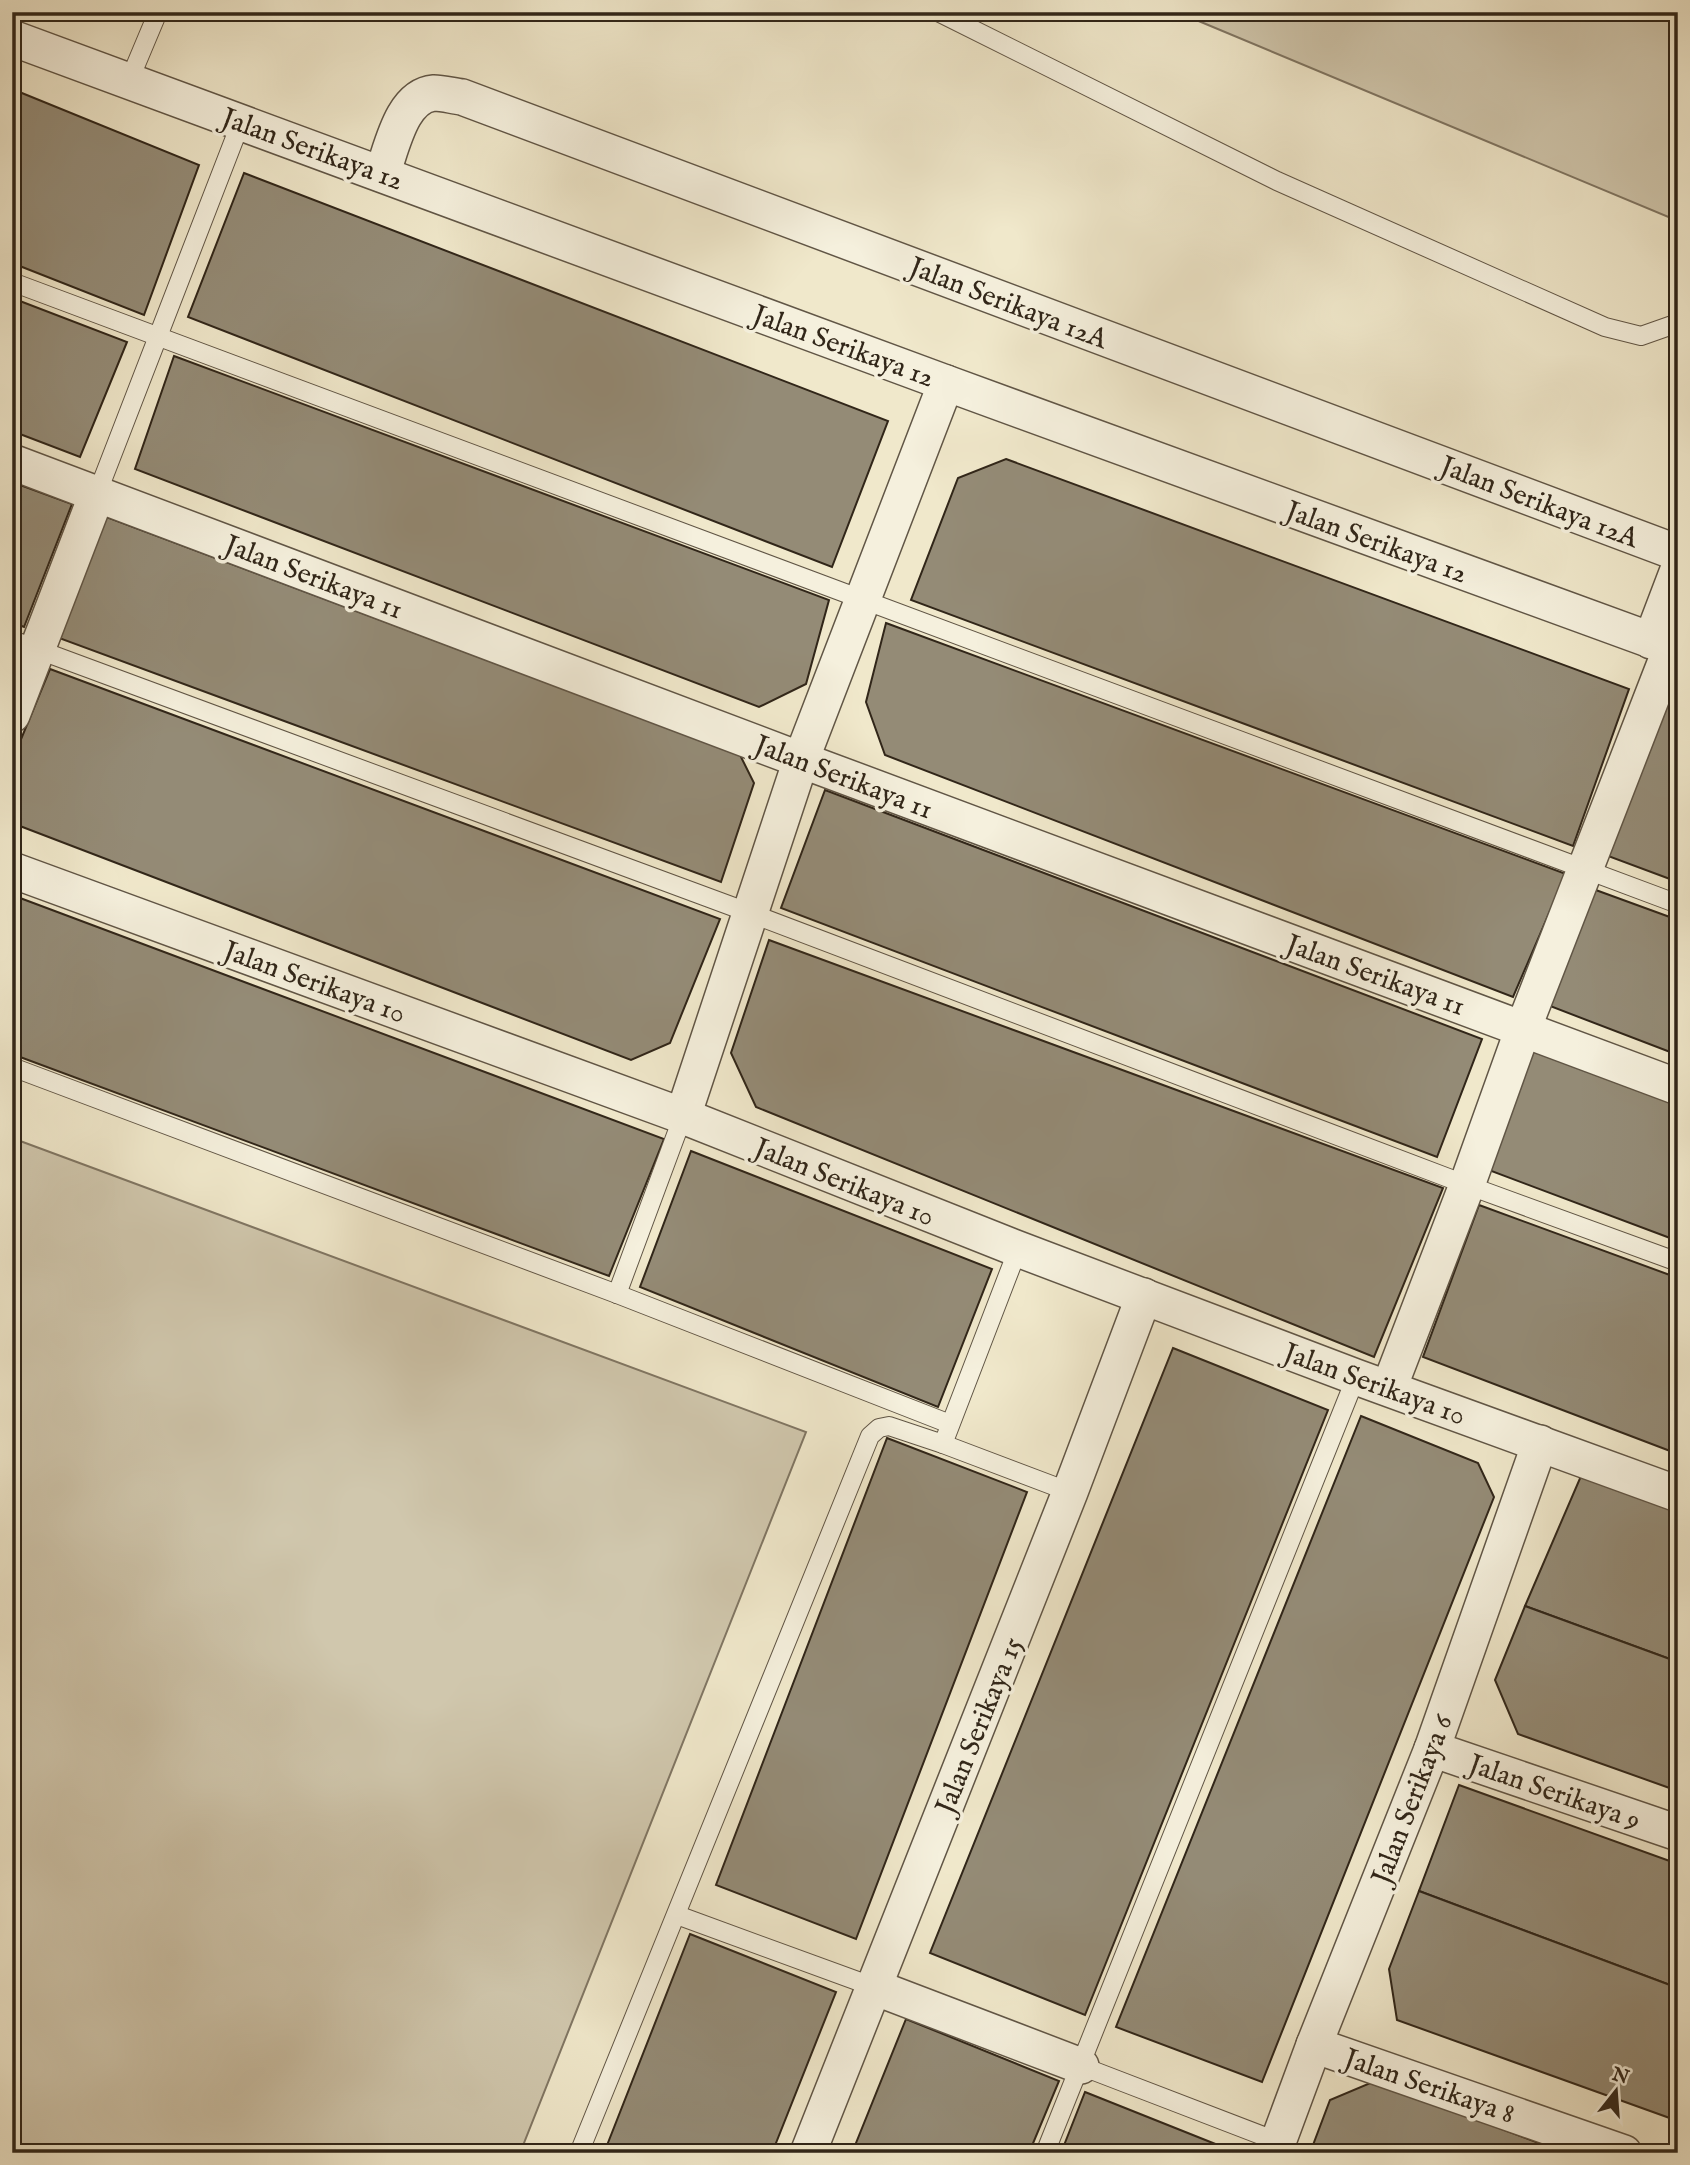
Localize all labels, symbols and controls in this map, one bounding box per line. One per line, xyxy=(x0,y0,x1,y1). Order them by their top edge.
street label: Jalan Serikaya 12 xyxy=(214,100,408,199)
street label: Jalan Serikaya 12A xyxy=(901,249,1113,359)
street label: Jalan Serikaya 12 xyxy=(745,297,939,396)
street label: Jalan Serikaya 12A xyxy=(1432,448,1644,558)
street label: Jalan Serikaya 12 xyxy=(1278,493,1472,592)
street label: Jalan Serikaya 11 xyxy=(216,527,407,628)
street label: Jalan Serikaya 11 xyxy=(746,727,937,828)
street label: Jalan Serikaya 11 xyxy=(1278,927,1469,1025)
street label: Jalan Serikaya 10 xyxy=(216,933,410,1032)
street label: Jalan Serikaya 10 xyxy=(746,1130,939,1235)
street label: Jalan Serikaya 10 xyxy=(1276,1335,1470,1434)
street label: Jalan Serikaya 15 xyxy=(928,1632,1032,1822)
street label: Jalan Serikaya 6 xyxy=(1364,1709,1462,1892)
street label: Jalan Serikaya 9 xyxy=(1461,1747,1645,1839)
street label: Jalan Serikaya 8 xyxy=(1336,2041,1519,2133)
north arrow xyxy=(1582,2056,1652,2126)
text: N xyxy=(1608,2062,1632,2091)

